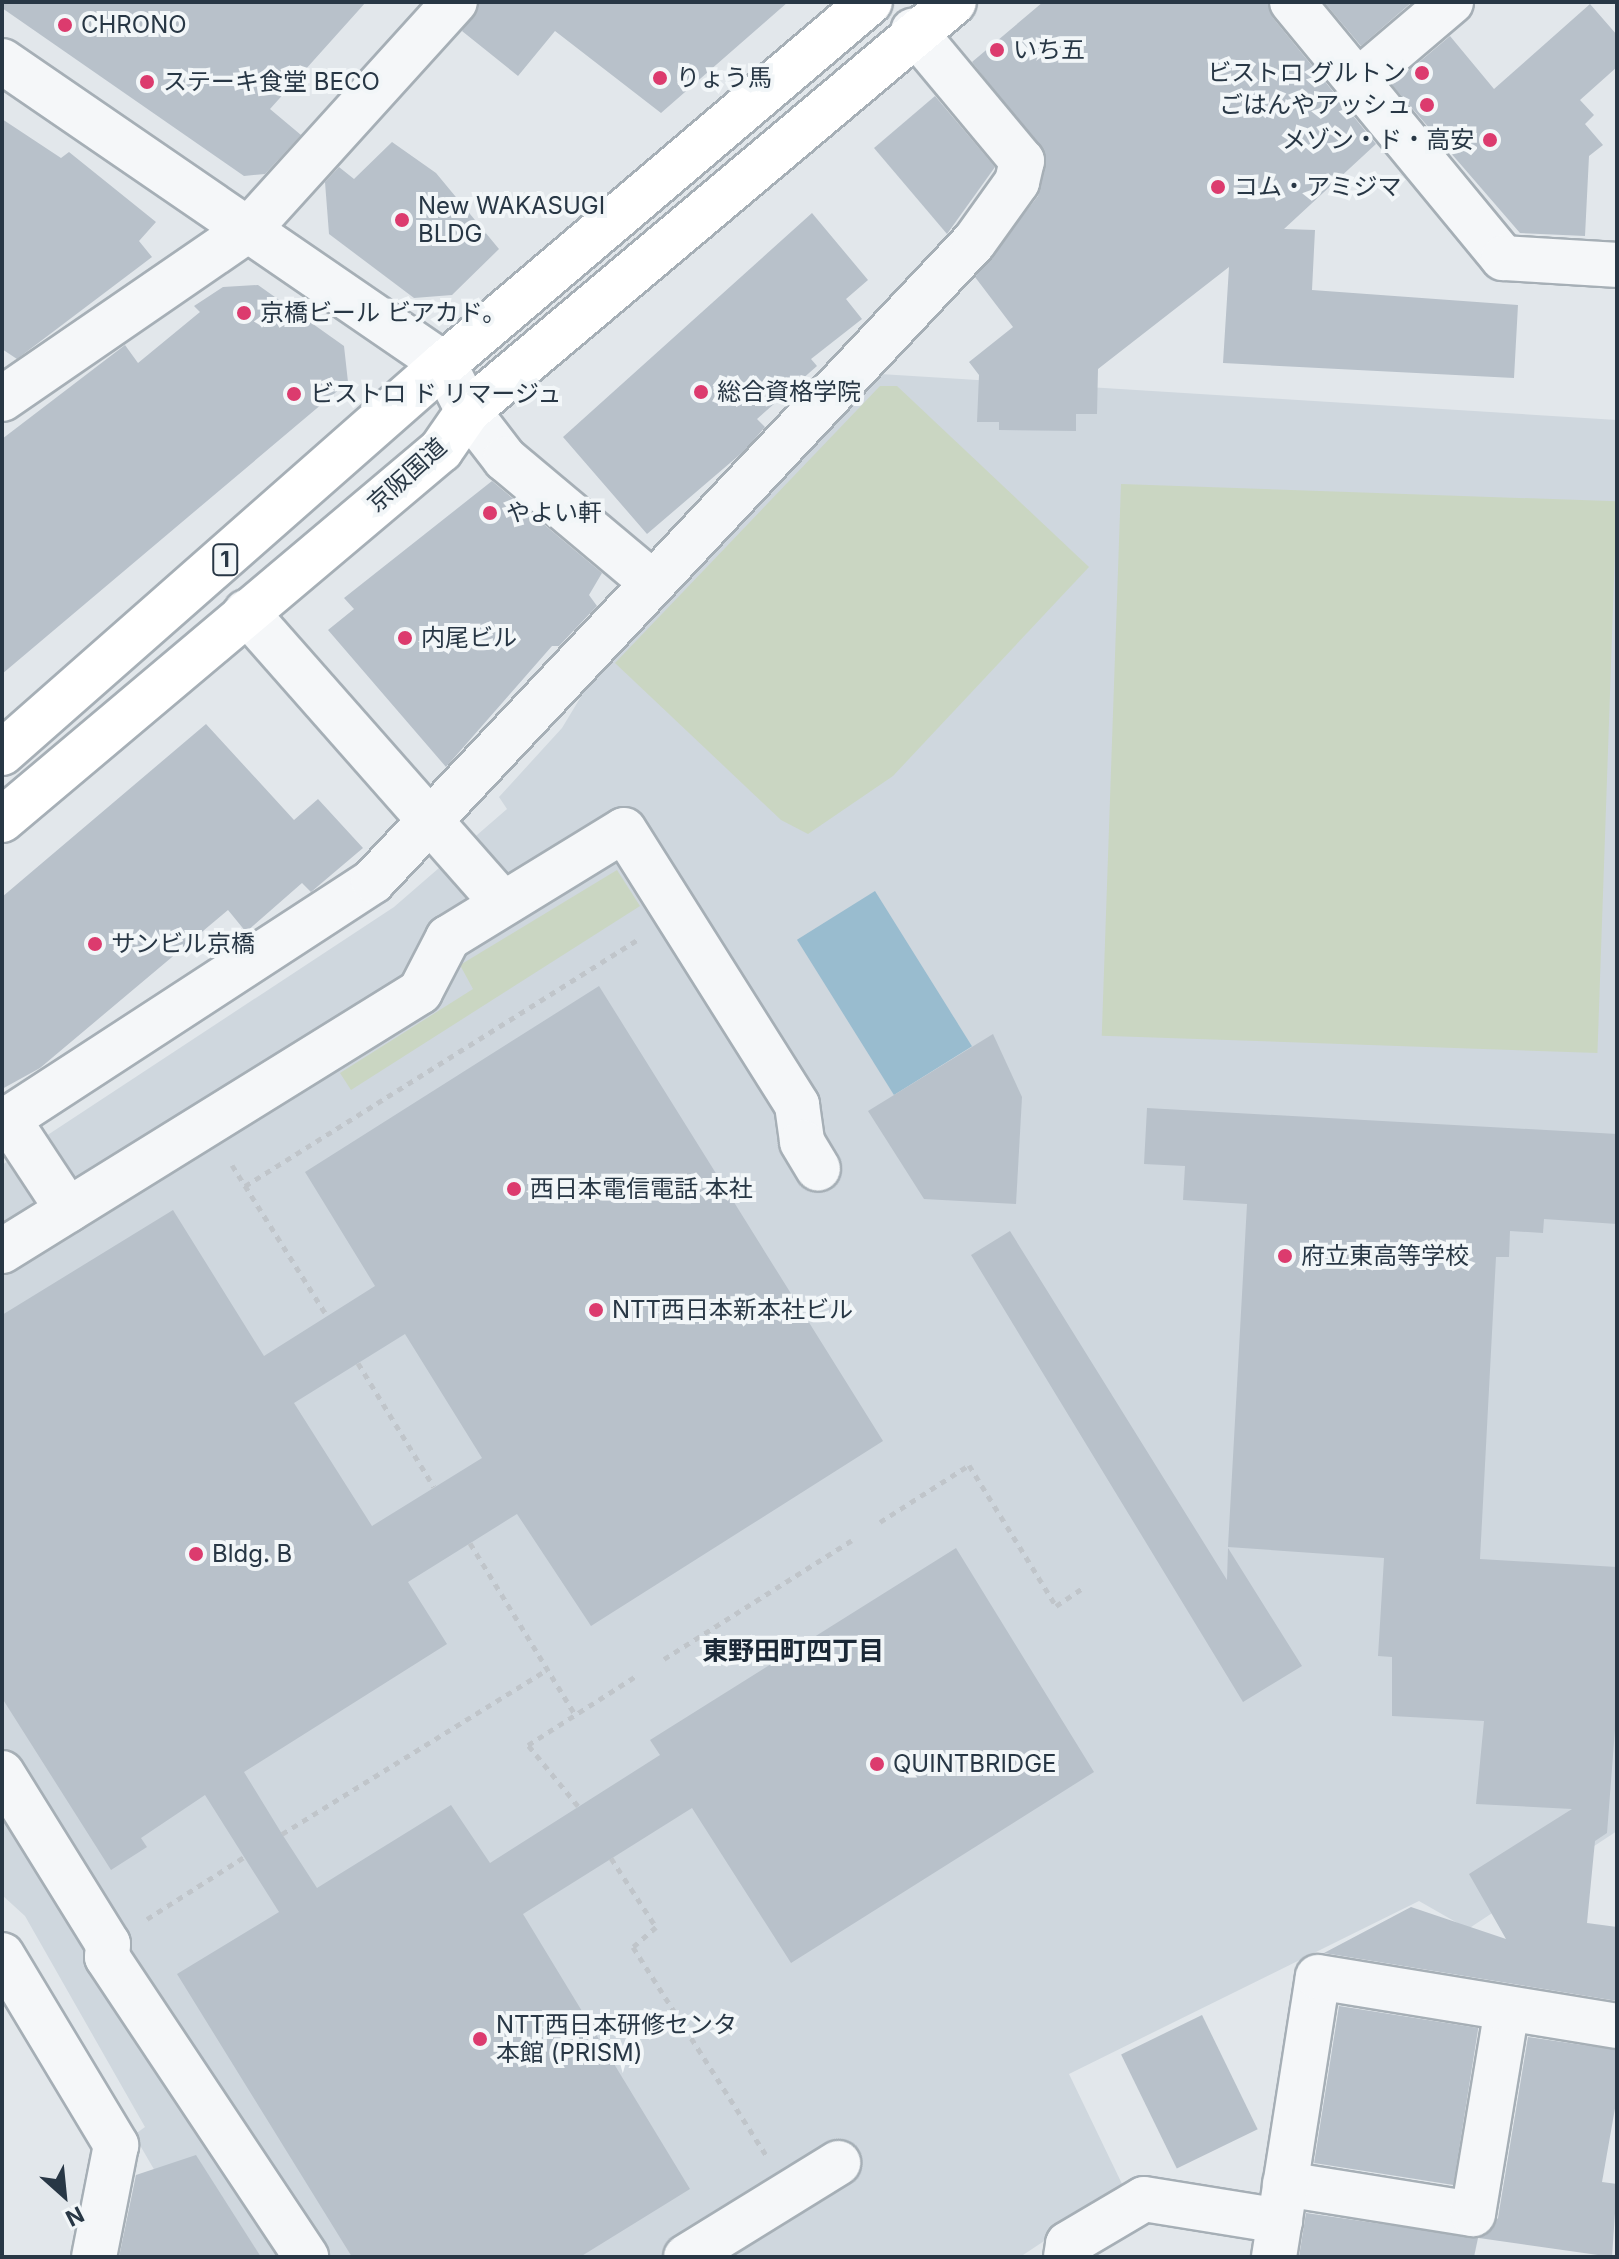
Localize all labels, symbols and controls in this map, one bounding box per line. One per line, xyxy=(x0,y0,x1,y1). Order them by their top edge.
place label: CHRONO xyxy=(81,11,187,39)
marker: CHRONO xyxy=(56,16,74,34)
place label: いち五 xyxy=(1013,36,1085,64)
marker: いち五 xyxy=(988,41,1006,59)
place label: ビストロ グルトン xyxy=(1207,59,1406,87)
place label: りょう馬 xyxy=(676,64,772,92)
marker: ビストロ グルトン xyxy=(1413,64,1431,82)
place label: ステーキ食堂 BECO xyxy=(163,68,380,96)
marker: りょう馬 xyxy=(651,69,669,87)
marker: ステーキ食堂 BECO xyxy=(138,73,156,91)
place label: ごはんやアッシュ xyxy=(1219,91,1411,119)
marker: ごはんやアッシュ xyxy=(1418,96,1436,114)
place label: メゾン・ド・高安 xyxy=(1282,126,1474,154)
marker: メゾン・ド・高安 xyxy=(1481,131,1499,149)
place label: コム・アミジマ xyxy=(1234,173,1402,201)
marker: コム・アミジマ xyxy=(1209,178,1227,196)
place label: New WAKASUGI BLDG xyxy=(418,192,605,248)
marker: New WAKASUGI BLDG xyxy=(393,211,411,229)
place label: 京橋ビール ビアカド。 xyxy=(260,299,506,327)
marker: 京橋ビール ビアカド。 xyxy=(235,304,253,322)
place label: 総合資格学院 xyxy=(717,378,861,406)
place label: ビストロ ド リマージュ xyxy=(310,380,563,408)
marker: 総合資格学院 xyxy=(692,383,710,401)
marker: ビストロ ド リマージュ xyxy=(285,385,303,403)
street label: 京阪国道 xyxy=(362,432,452,518)
place label: やよい軒 xyxy=(506,499,602,527)
marker: やよい軒 xyxy=(481,504,499,522)
road number: 1 xyxy=(211,542,239,578)
place label: 内尾ビル xyxy=(421,624,517,652)
marker: 内尾ビル xyxy=(396,629,414,647)
place label: サンビル京橋 xyxy=(111,930,255,958)
marker: サンビル京橋 xyxy=(86,935,104,953)
place label: 西日本電信電話 本社 xyxy=(530,1175,753,1203)
marker: 西日本電信電話 本社 xyxy=(505,1180,523,1198)
place label: 府立東高等学校 xyxy=(1301,1242,1469,1270)
marker: 府立東高等学校 xyxy=(1276,1247,1294,1265)
place label: NTT西日本新本社ビル xyxy=(612,1296,853,1324)
marker: NTT西日本新本社ビル xyxy=(587,1301,605,1319)
place label: Bldg. B xyxy=(212,1540,292,1568)
marker: Bldg. B xyxy=(187,1545,205,1563)
district label: 東野田町四丁目 xyxy=(702,1635,884,1667)
place label: QUINTBRIDGE xyxy=(893,1750,1056,1778)
marker: QUINTBRIDGE xyxy=(868,1755,886,1773)
place label: NTT西日本研修センタ 本館 (PRISM) xyxy=(496,2011,737,2067)
marker: NTT西日本研修センタ 本館 (PRISM) xyxy=(471,2030,489,2048)
north arrow xyxy=(24,2155,104,2235)
text: N xyxy=(62,2201,88,2232)

